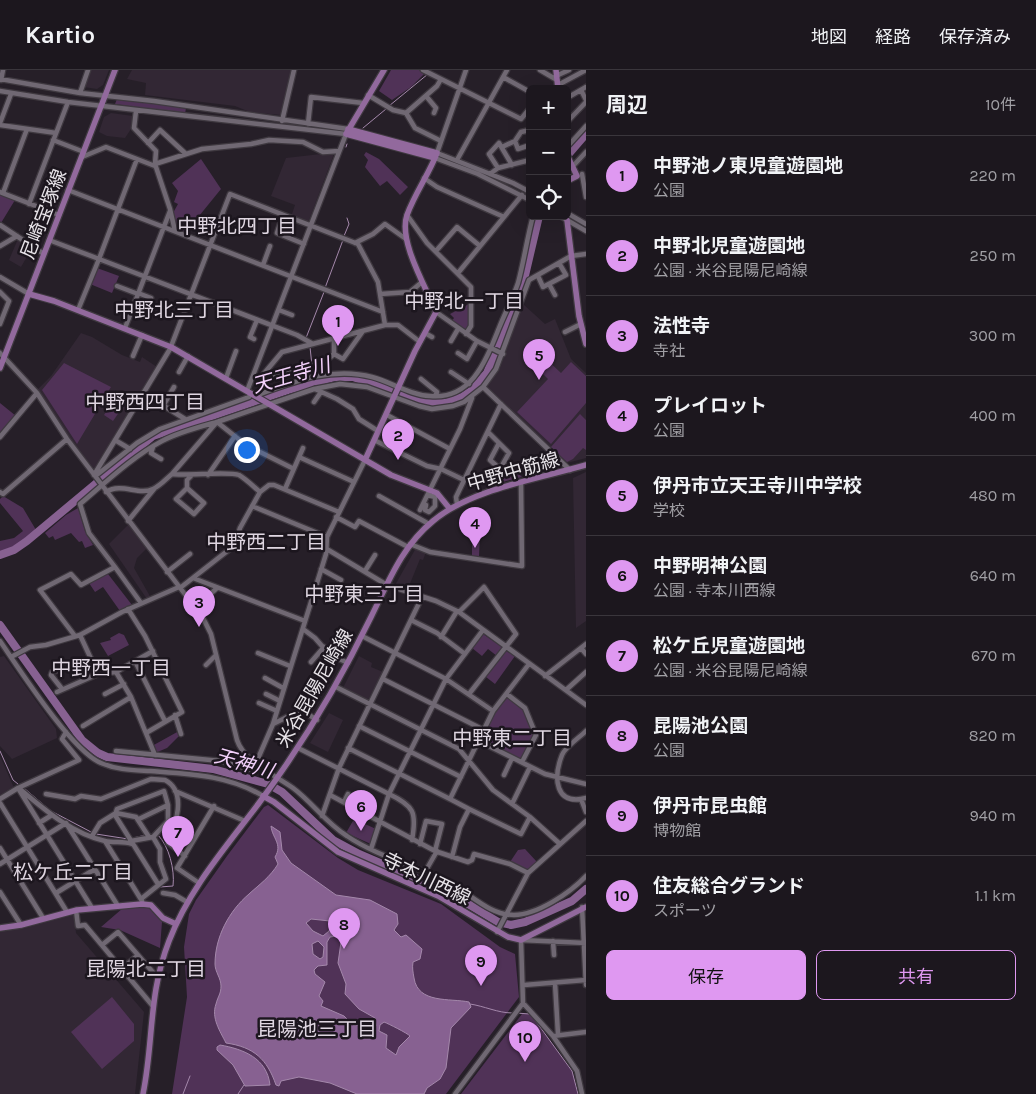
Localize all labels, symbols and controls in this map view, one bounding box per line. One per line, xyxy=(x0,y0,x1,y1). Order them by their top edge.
text: Kartio xyxy=(25,21,95,49)
text: 地図 xyxy=(811,26,847,48)
text: 経路 xyxy=(875,26,911,48)
text: 保存済み xyxy=(939,26,1011,48)
map controls xyxy=(526,85,571,220)
button: + xyxy=(526,85,571,130)
text: 周辺 xyxy=(606,93,648,117)
text: 10件 xyxy=(985,95,1016,114)
button: − xyxy=(526,130,571,175)
text: 中野池ノ東児童遊園地 xyxy=(653,155,843,177)
street label: 尼崎宝塚線 xyxy=(17,166,71,263)
text: 1 xyxy=(619,166,625,185)
text: 220 m xyxy=(969,166,1016,185)
button: locate xyxy=(526,175,571,220)
text: 公園 xyxy=(653,181,685,200)
district label: 中野北四丁目 xyxy=(177,215,297,238)
text: 中野北児童遊園地 xyxy=(653,235,805,257)
text: 2 xyxy=(617,246,627,265)
text: 250 m xyxy=(969,246,1016,265)
text: 公園 · 米谷昆陽尼崎線 xyxy=(653,261,807,280)
district label: 中野北一丁目 xyxy=(404,290,524,313)
district label: 中野北三丁目 xyxy=(114,299,234,322)
pin: 1 xyxy=(322,305,354,346)
text: 法性寺 xyxy=(653,315,710,337)
text: 3 xyxy=(617,326,627,345)
text: 300 m xyxy=(969,326,1016,345)
pin: 5 xyxy=(523,339,555,380)
text: 寺社 xyxy=(653,341,685,360)
water label: 天王寺川 xyxy=(250,353,335,398)
district label: 中野西四丁目 xyxy=(85,391,205,414)
text: プレイロット xyxy=(653,395,767,417)
text: 4 xyxy=(617,406,627,425)
text: 400 m xyxy=(969,406,1016,425)
pin: 2 xyxy=(382,419,414,460)
text: 公園 xyxy=(653,421,685,440)
your location xyxy=(234,437,260,463)
street label: 中野中筋線 xyxy=(465,448,562,496)
text: 伊丹市立天王寺川中学校 xyxy=(653,475,862,497)
text: 5 xyxy=(617,486,627,505)
text: 480 m xyxy=(969,486,1016,505)
text: 学校 xyxy=(653,501,685,520)
pin: 4 xyxy=(459,507,491,548)
district label: 中野西二丁目 xyxy=(206,531,326,554)
text: 中野明神公園 xyxy=(653,555,767,577)
text: 6 xyxy=(617,566,627,585)
text: 640 m xyxy=(970,566,1016,585)
text: 公園 · 寺本川西線 xyxy=(653,581,775,600)
district label: 中野東三丁目 xyxy=(304,583,424,606)
pin: 3 xyxy=(183,586,215,627)
street label: 米谷昆陽尼崎線 xyxy=(272,625,358,752)
text: 松ケ丘児童遊園地 xyxy=(653,635,805,657)
text: 7 xyxy=(618,646,626,665)
text: 670 m xyxy=(971,646,1016,665)
district label: 中野西一丁目 xyxy=(51,657,171,680)
text: 公園 · 米谷昆陽尼崎線 xyxy=(653,661,807,680)
text: 昆陽池公園 xyxy=(653,715,748,737)
text: 8 xyxy=(617,726,627,745)
text: 820 m xyxy=(969,726,1016,745)
district label: 中野東二丁目 xyxy=(452,727,572,750)
text: 公園 xyxy=(653,741,685,760)
water label: 天神川 xyxy=(212,744,278,783)
pin: 6 xyxy=(345,790,377,831)
text: 伊丹市昆虫館 xyxy=(653,795,767,817)
text: 9 xyxy=(617,806,627,825)
text: 940 m xyxy=(970,806,1016,825)
pin: 7 xyxy=(162,816,194,857)
text: 博物館 xyxy=(653,821,701,840)
street label: 寺本川西線 xyxy=(379,848,474,910)
district label: 松ケ丘二丁目 xyxy=(13,861,133,884)
text: 住友総合グランド xyxy=(653,875,805,897)
text: 10 xyxy=(614,886,630,905)
text: 1.1 km xyxy=(975,886,1016,905)
text: スポーツ xyxy=(653,901,717,920)
pin: 8 xyxy=(328,908,360,949)
pin: 9 xyxy=(465,945,497,986)
button: 保存 xyxy=(606,950,806,1000)
button: 共有 xyxy=(816,950,1016,1000)
district label: 昆陽北二丁目 xyxy=(86,958,206,981)
district label: 昆陽池三丁目 xyxy=(257,1018,377,1041)
pin: 10 xyxy=(509,1021,541,1062)

